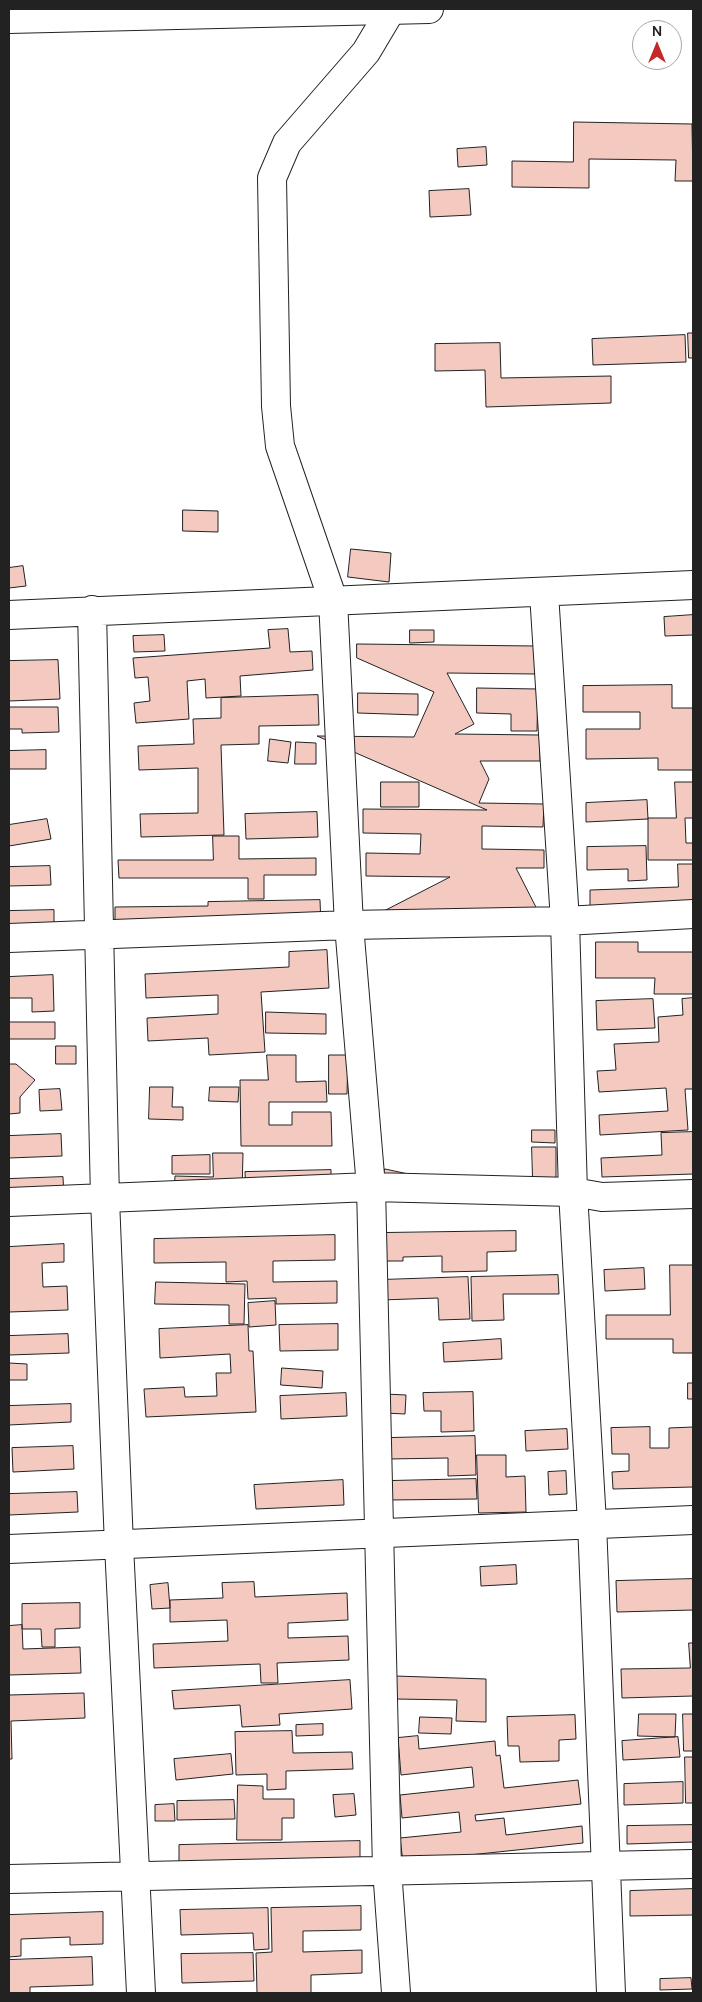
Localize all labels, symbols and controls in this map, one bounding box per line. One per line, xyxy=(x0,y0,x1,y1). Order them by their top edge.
north arrow xyxy=(632,20,682,70)
text: N xyxy=(652,21,662,40)

